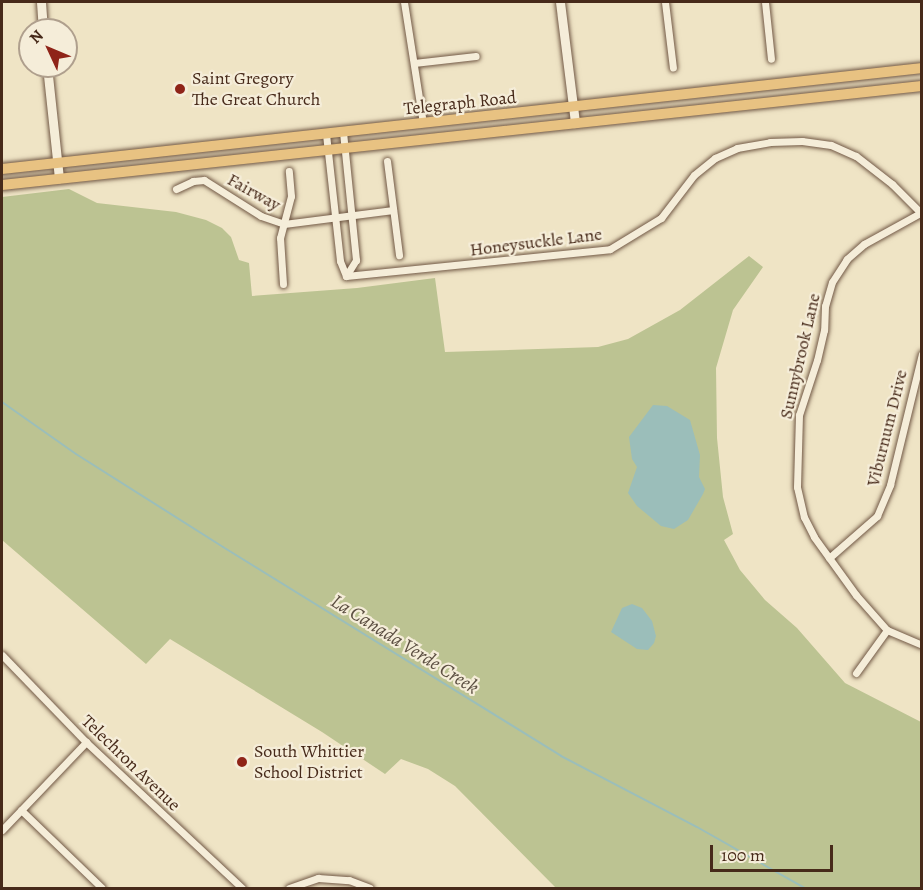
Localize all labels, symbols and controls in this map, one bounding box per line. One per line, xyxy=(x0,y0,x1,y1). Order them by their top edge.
north arrow xyxy=(18,18,78,78)
text: N xyxy=(25,25,48,49)
place label: Saint Gregory The Great Church xyxy=(192,68,320,110)
marker: Saint Gregory The Great Church xyxy=(173,82,187,96)
street label: Telegraph Road xyxy=(402,86,518,120)
street label: Fairway xyxy=(224,169,284,215)
street label: Honeysuckle Lane xyxy=(469,223,603,261)
street label: Sunnybrook Lane xyxy=(775,291,825,421)
street label: Viburnum Drive xyxy=(862,367,912,489)
water label: La Canada Verde Creek xyxy=(327,589,483,699)
street label: Telechron Avenue xyxy=(77,710,185,816)
place label: South Whittier School District xyxy=(254,741,364,783)
marker: South Whittier School District xyxy=(235,755,249,769)
scale bar xyxy=(713,833,836,871)
text: 100 m xyxy=(721,843,765,867)

